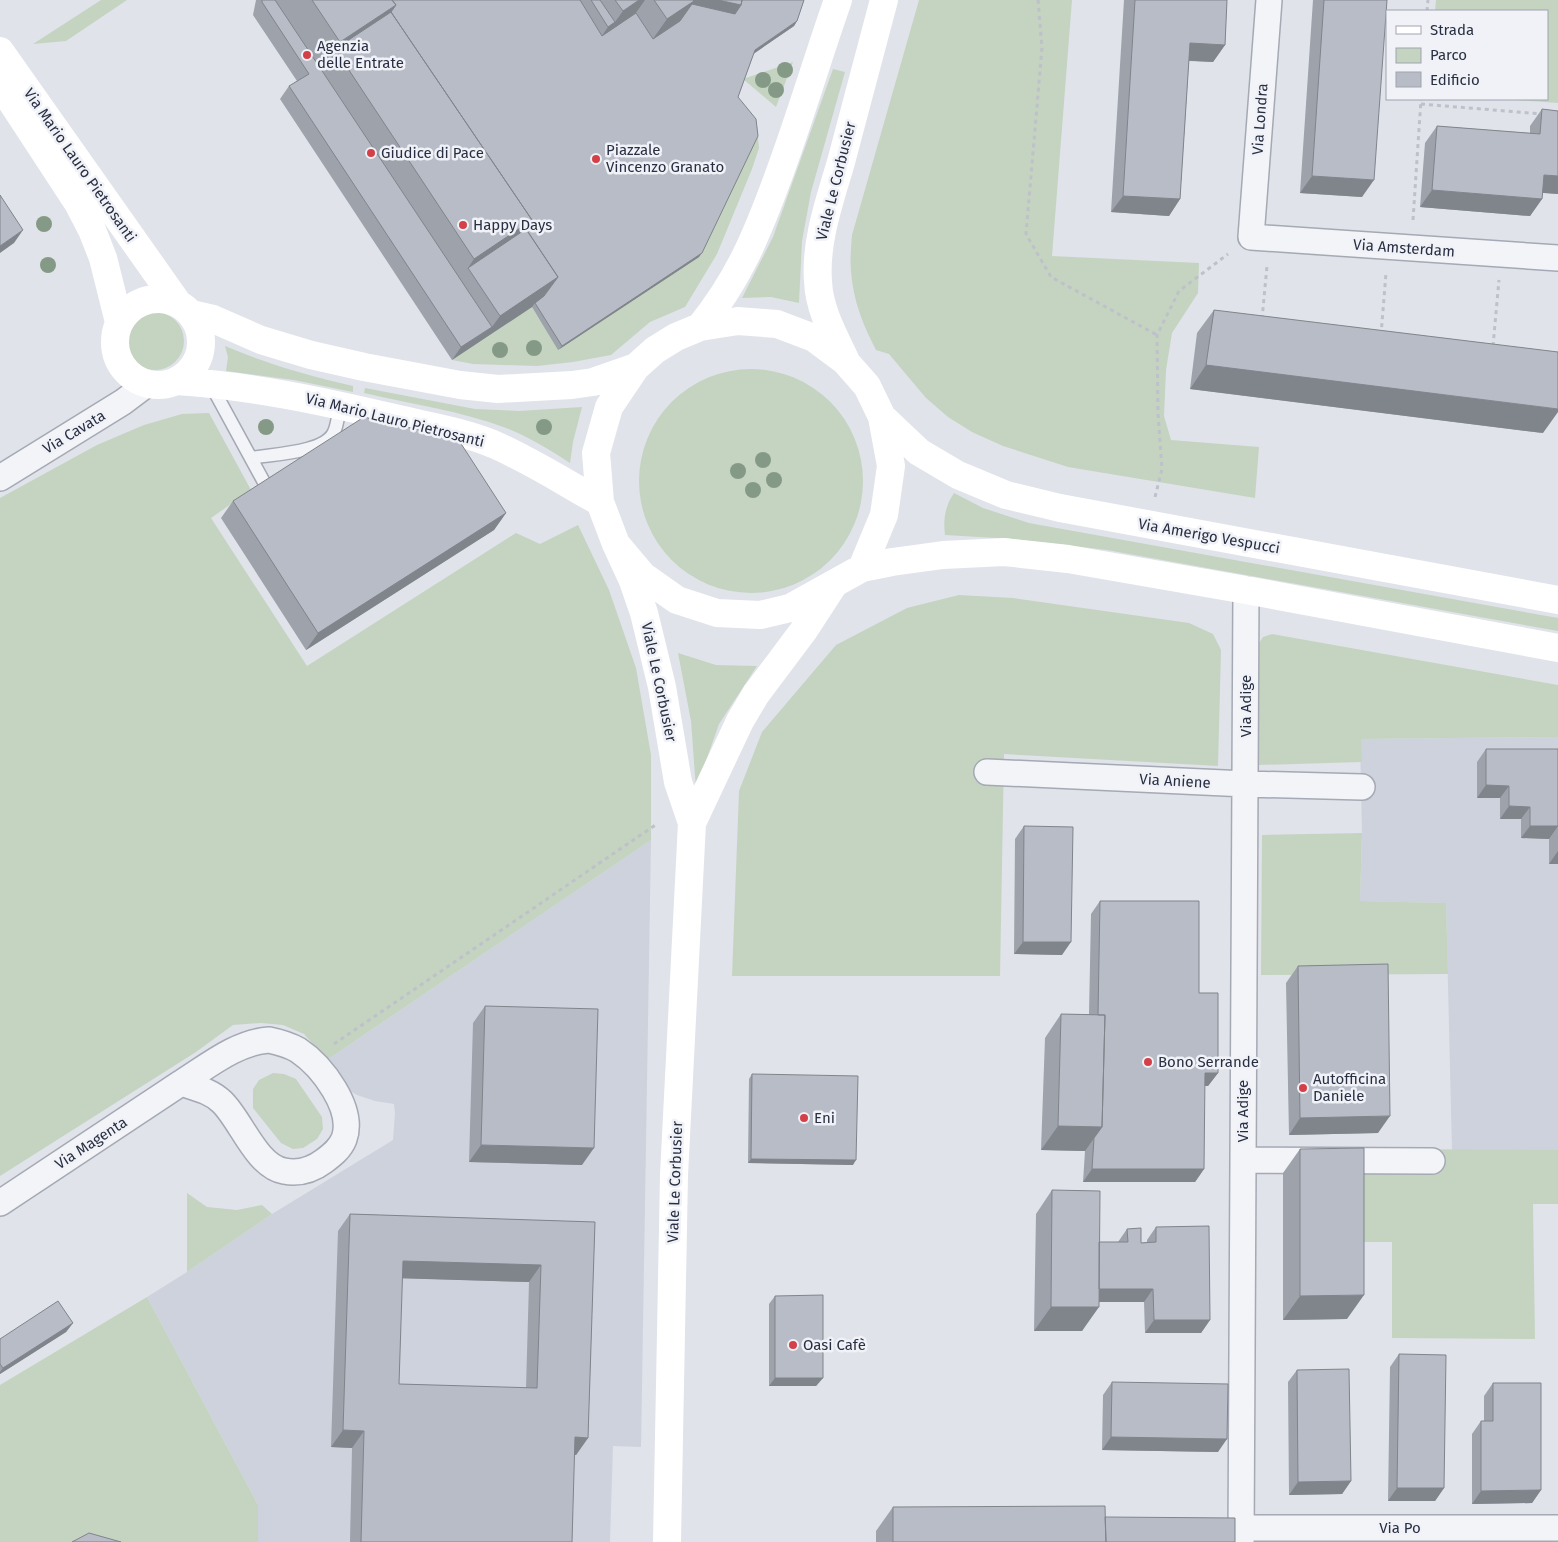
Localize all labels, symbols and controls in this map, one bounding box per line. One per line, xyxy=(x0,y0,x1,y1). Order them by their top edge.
legend xyxy=(1386,10,1548,100)
text: Strada xyxy=(1430,21,1474,39)
place label: Agenzia delle Entrate xyxy=(317,37,404,72)
text: Parco xyxy=(1430,46,1467,64)
marker: Agenzia delle Entrate xyxy=(301,49,313,61)
text: Edificio xyxy=(1430,71,1480,89)
street label: Via Londra xyxy=(1249,83,1271,155)
street label: Via Mario Lauro Pietrosanti xyxy=(20,85,140,245)
street label: Viale Le Corbusier xyxy=(813,120,860,242)
place label: Piazzale Vincenzo Granato xyxy=(606,141,724,176)
place label: Giudice di Pace xyxy=(381,144,484,162)
marker: Giudice di Pace xyxy=(365,147,377,159)
marker: Piazzale Vincenzo Granato xyxy=(590,153,602,165)
place label: Happy Days xyxy=(473,216,552,234)
marker: Happy Days xyxy=(457,219,469,231)
street label: Via Amsterdam xyxy=(1353,235,1455,261)
street label: Via Mario Lauro Pietrosanti xyxy=(304,389,486,451)
street label: Via Cavata xyxy=(40,406,108,458)
street label: Via Amerigo Vespucci xyxy=(1137,515,1281,557)
street label: Viale Le Corbusier xyxy=(638,621,681,744)
street label: Via Adige xyxy=(1237,675,1255,737)
street label: Via Aniene xyxy=(1139,770,1211,792)
place label: Bono Serrande xyxy=(1158,1053,1259,1071)
marker: Bono Serrande xyxy=(1142,1056,1154,1068)
place label: Autofficina Daniele xyxy=(1313,1070,1386,1105)
street label: Via Adige xyxy=(1234,1080,1252,1142)
marker: Autofficina Daniele xyxy=(1297,1082,1309,1094)
place label: Eni xyxy=(814,1109,835,1127)
marker: Eni xyxy=(798,1112,810,1124)
street label: Via Magenta xyxy=(52,1113,130,1173)
street label: Viale Le Corbusier xyxy=(664,1121,686,1243)
place label: Oasi Cafè xyxy=(803,1336,866,1354)
marker: Oasi Cafè xyxy=(787,1339,799,1351)
street label: Via Po xyxy=(1379,1519,1421,1537)

